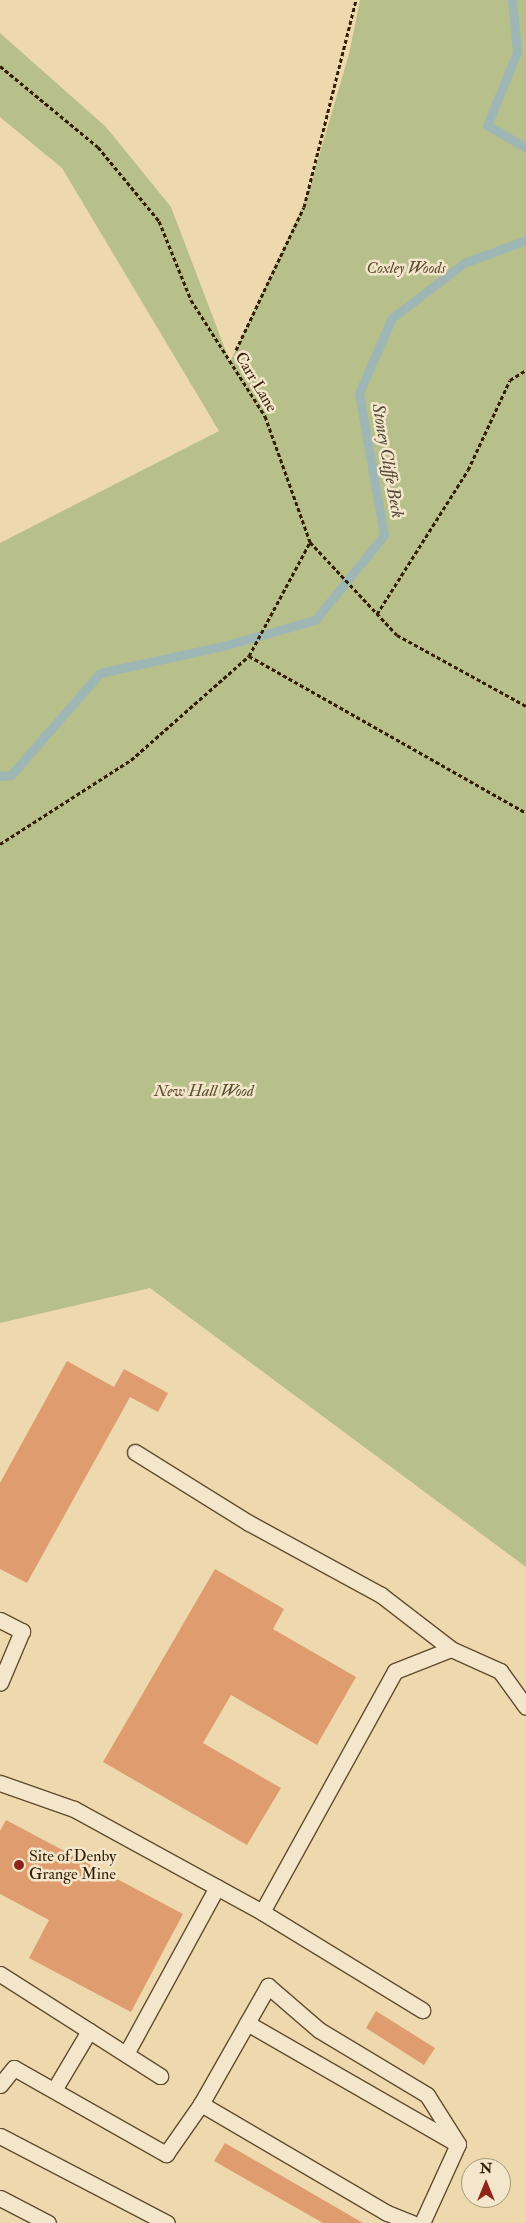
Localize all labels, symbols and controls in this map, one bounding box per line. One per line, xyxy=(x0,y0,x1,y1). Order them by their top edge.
park label: Coxley Woods xyxy=(366,258,446,278)
street label: Carr Lane xyxy=(231,349,281,415)
water label: Stoney Cliffe Beck xyxy=(366,402,408,520)
park label: New Hall Wood xyxy=(154,1081,254,1101)
place label: Site of Denby Grange Mine xyxy=(29,1846,116,1884)
marker: Site of Denby Grange Mine xyxy=(13,1859,25,1871)
north arrow xyxy=(461,2158,511,2208)
text: N xyxy=(480,2160,492,2177)

